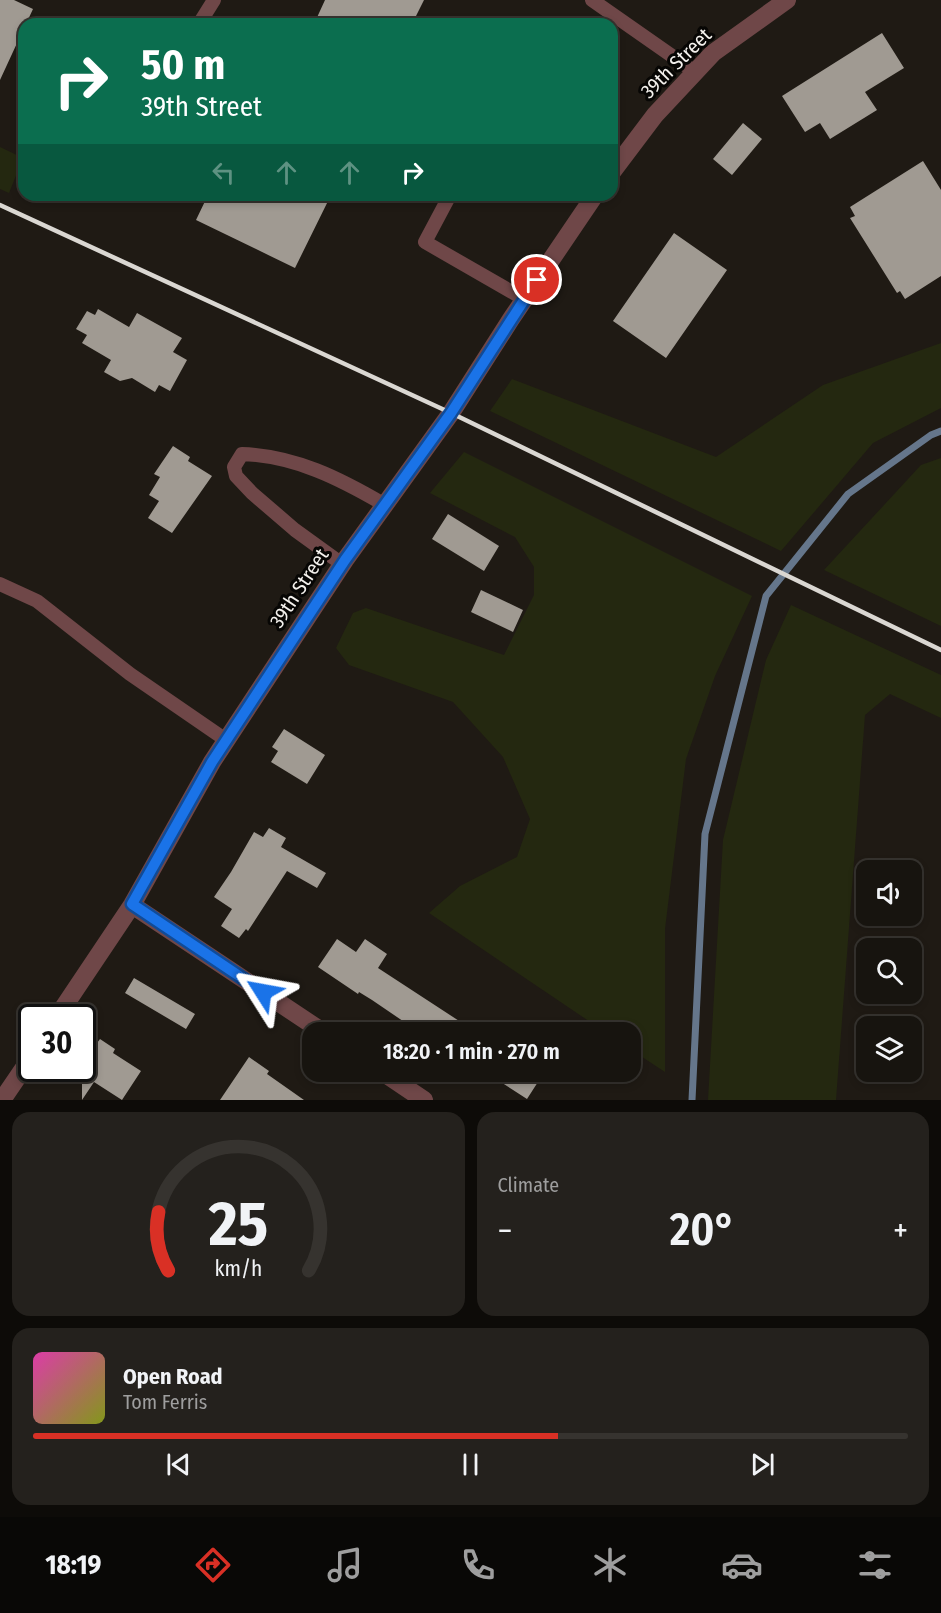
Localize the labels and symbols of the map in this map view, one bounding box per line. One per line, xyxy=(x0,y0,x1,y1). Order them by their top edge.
street label: 39th Street xyxy=(636,23,716,103)
pin xyxy=(511,254,562,305)
street label: 39th Street xyxy=(265,544,334,632)
position arrow xyxy=(231,960,295,1024)
speed limit sign: 30 xyxy=(18,1004,96,1082)

